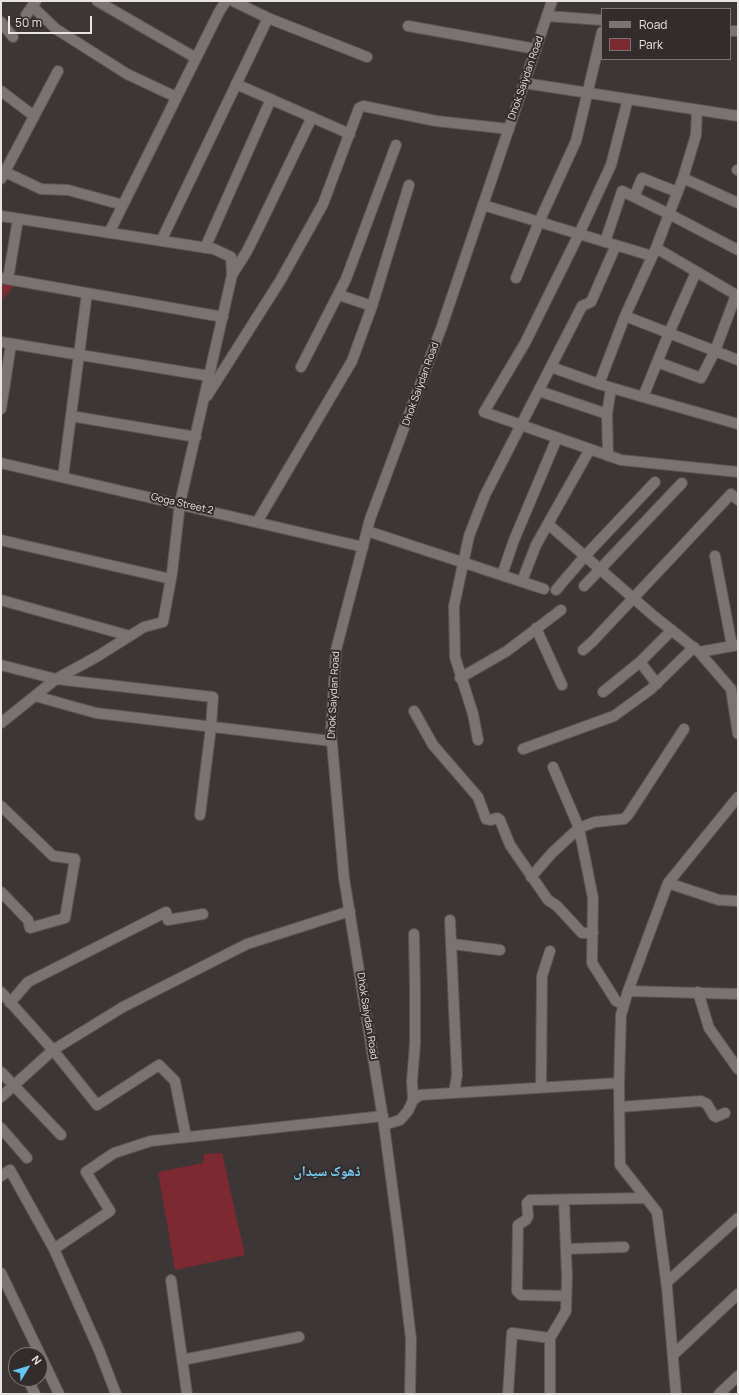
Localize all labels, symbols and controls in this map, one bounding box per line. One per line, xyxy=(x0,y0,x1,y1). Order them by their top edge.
scale bar xyxy=(10,8,94,34)
legend xyxy=(601,8,731,60)
text: 50 m xyxy=(15,14,42,31)
text: Road xyxy=(639,16,667,33)
street label: Dhok Saiydan Road xyxy=(506,35,546,121)
text: Park xyxy=(639,36,663,53)
street label: Dhok Saiydan Road xyxy=(400,341,442,427)
street label: Goga Street 2 xyxy=(150,491,214,517)
street label: Dhok Saiydan Road xyxy=(326,651,342,739)
street label: Dhok Saiydan Road xyxy=(354,972,380,1060)
district label: ڈھوک سیداں xyxy=(293,1164,361,1180)
north arrow xyxy=(8,1347,48,1387)
text: N xyxy=(29,1352,45,1368)

